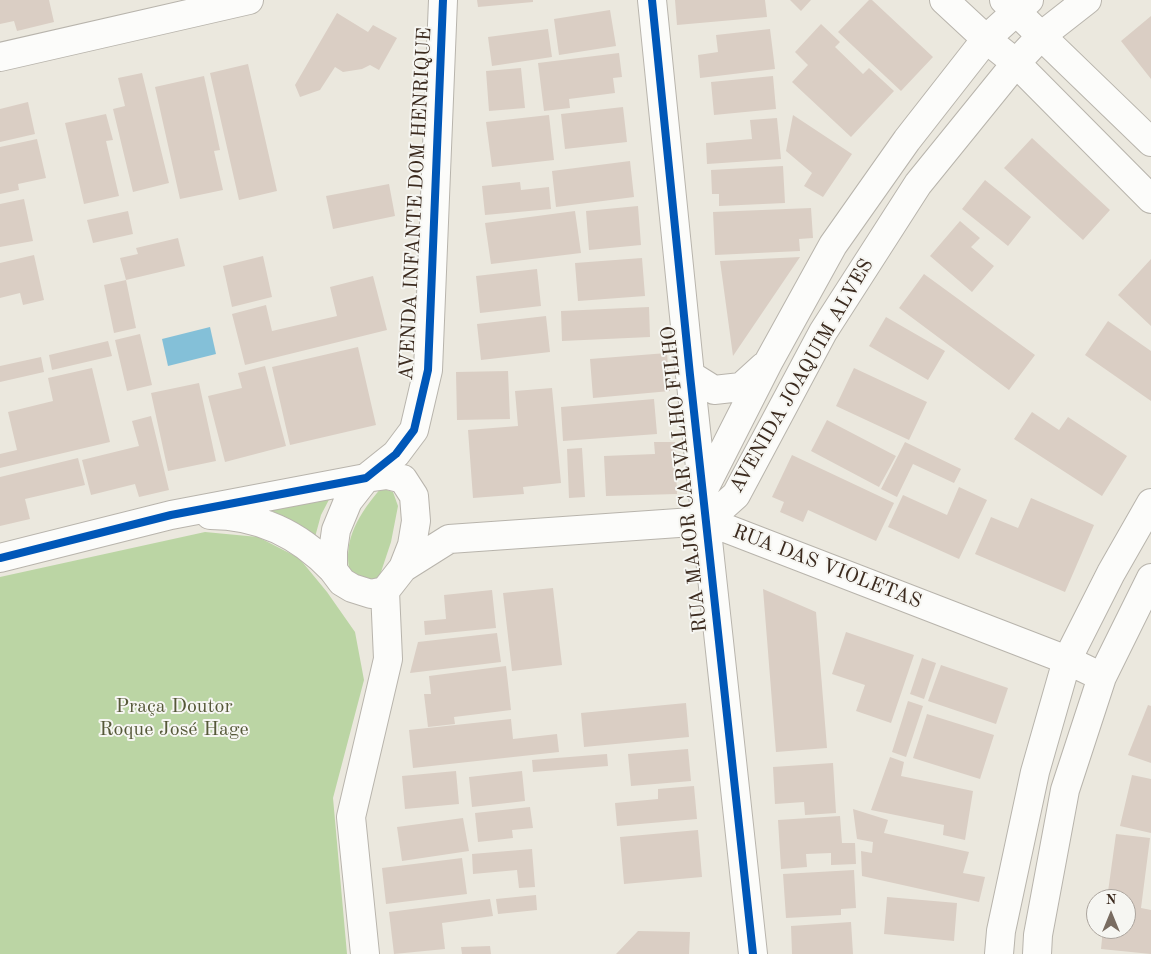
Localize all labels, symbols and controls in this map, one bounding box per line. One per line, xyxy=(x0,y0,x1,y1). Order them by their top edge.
street label: AVENDA INFANTE DOM HENRIQUE xyxy=(395,27,437,381)
street label: AVENIDA JOAQUIM ALVES xyxy=(725,255,879,497)
street label: RUA MAJOR CARVALHO FILHO xyxy=(657,325,713,633)
street label: RUA DAS VIOLETAS xyxy=(729,520,925,614)
park label: Praça Doutor Roque José Hage xyxy=(99,695,249,742)
north arrow xyxy=(1086,889,1136,939)
text: N xyxy=(1106,893,1116,907)

